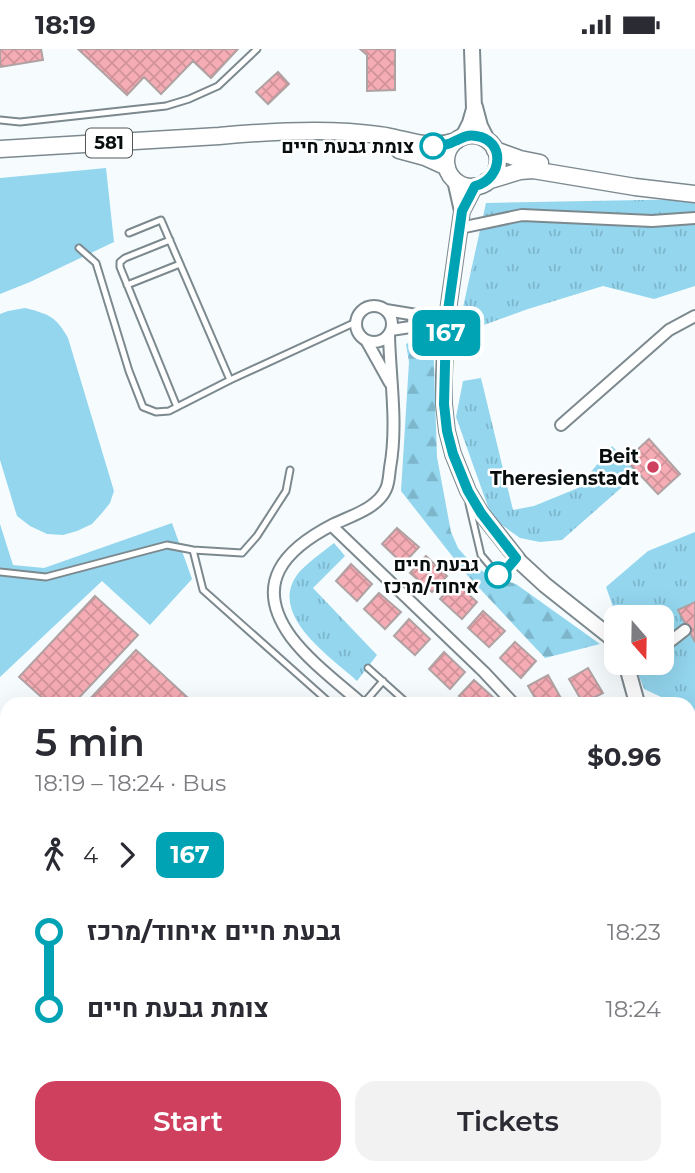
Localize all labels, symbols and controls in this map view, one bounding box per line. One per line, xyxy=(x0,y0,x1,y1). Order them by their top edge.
text: 18:19 xyxy=(35,9,96,41)
road number: 581 xyxy=(86,129,132,157)
marker: צומת גבעת חיים xyxy=(420,133,446,159)
place label: צומת גבעת חיים xyxy=(281,135,414,158)
line badge: 167 xyxy=(406,310,486,356)
text: 167 xyxy=(426,318,466,347)
place label: Beit Theresienstadt xyxy=(490,445,639,490)
marker: Beit Theresienstadt xyxy=(645,459,661,475)
place label: גבעת חיים איחוד/מרכז xyxy=(384,553,479,598)
marker: גבעת חיים איחוד/מרכז xyxy=(485,562,511,588)
north arrow xyxy=(604,605,674,675)
map controls xyxy=(604,605,674,675)
text: 5 min xyxy=(35,719,145,766)
text: $0.96 xyxy=(587,741,661,773)
text: 18:19 – 18:24 · Bus xyxy=(35,769,226,797)
icon: walk xyxy=(35,836,73,874)
icon: forward xyxy=(108,836,146,874)
text: 167 xyxy=(170,840,210,869)
text: 4 xyxy=(83,841,98,869)
text: גבעת חיים איחוד/מרכז xyxy=(87,915,341,947)
text: 18:23 xyxy=(607,918,661,946)
text: צומת גבעת חיים xyxy=(87,992,269,1024)
text: 18:24 xyxy=(605,995,661,1023)
button: Start xyxy=(35,1081,341,1161)
button: Tickets xyxy=(355,1081,661,1161)

